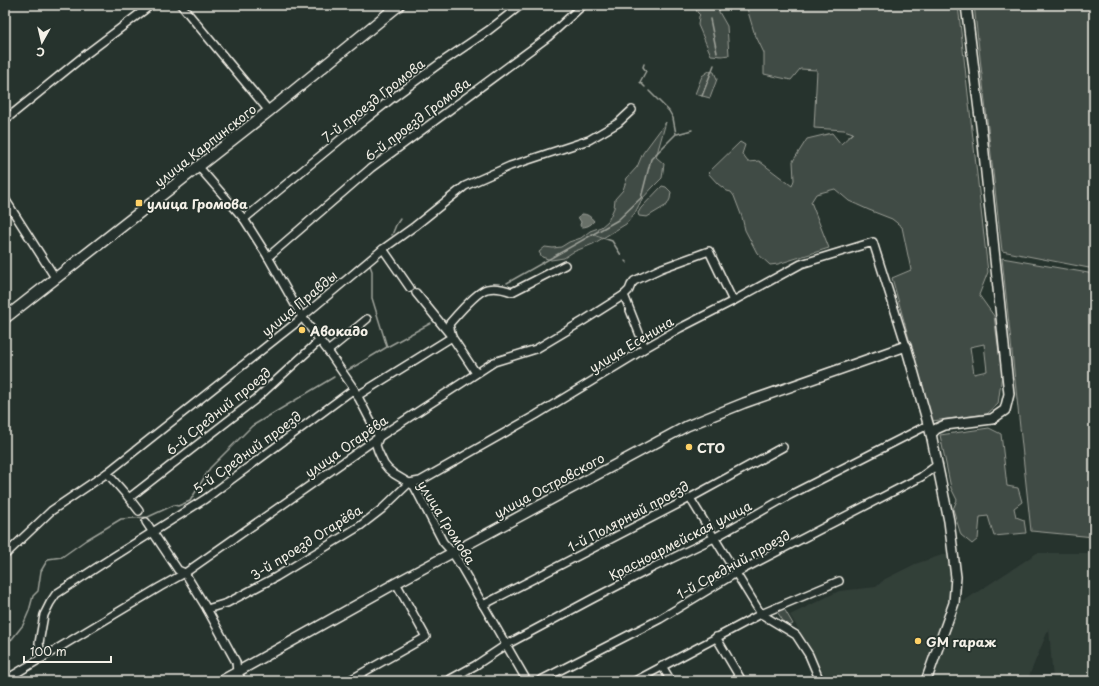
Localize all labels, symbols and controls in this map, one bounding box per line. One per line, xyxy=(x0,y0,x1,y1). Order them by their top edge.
north arrow xyxy=(22,22,62,62)
text: С xyxy=(35,43,46,61)
street label: 7-й проезд Громова xyxy=(318,53,429,146)
street label: 6-й проезд Громова xyxy=(360,72,475,165)
street label: улица Карпинского xyxy=(150,99,260,191)
place label: улица Громова xyxy=(147,194,248,213)
marker: улица Громова xyxy=(134,198,144,208)
street label: улица Правды xyxy=(257,266,341,340)
street label: улица Есенина xyxy=(585,311,677,377)
place label: Авокадо xyxy=(309,321,368,340)
marker: Авокадо xyxy=(297,325,307,335)
street label: 6-й Средний проезд xyxy=(161,363,275,459)
street label: 5-й Средний проезд xyxy=(189,406,305,498)
street label: улица Огарёва xyxy=(301,410,392,482)
place label: СТО xyxy=(697,438,725,457)
marker: СТО xyxy=(684,442,694,452)
street label: улица Островского xyxy=(490,448,608,522)
street label: улица Громова xyxy=(414,476,481,568)
street label: 1-й Полярный проезд xyxy=(564,476,692,556)
street label: Красноармейская улица xyxy=(605,495,755,584)
street label: 3-й проезд Огарёва xyxy=(247,499,366,584)
street label: 1-й Средний проезд xyxy=(673,525,793,603)
place label: GM гараж xyxy=(926,632,996,651)
marker: GM гараж xyxy=(913,636,923,646)
scale bar xyxy=(24,638,111,664)
text: 100 m xyxy=(30,642,67,660)

